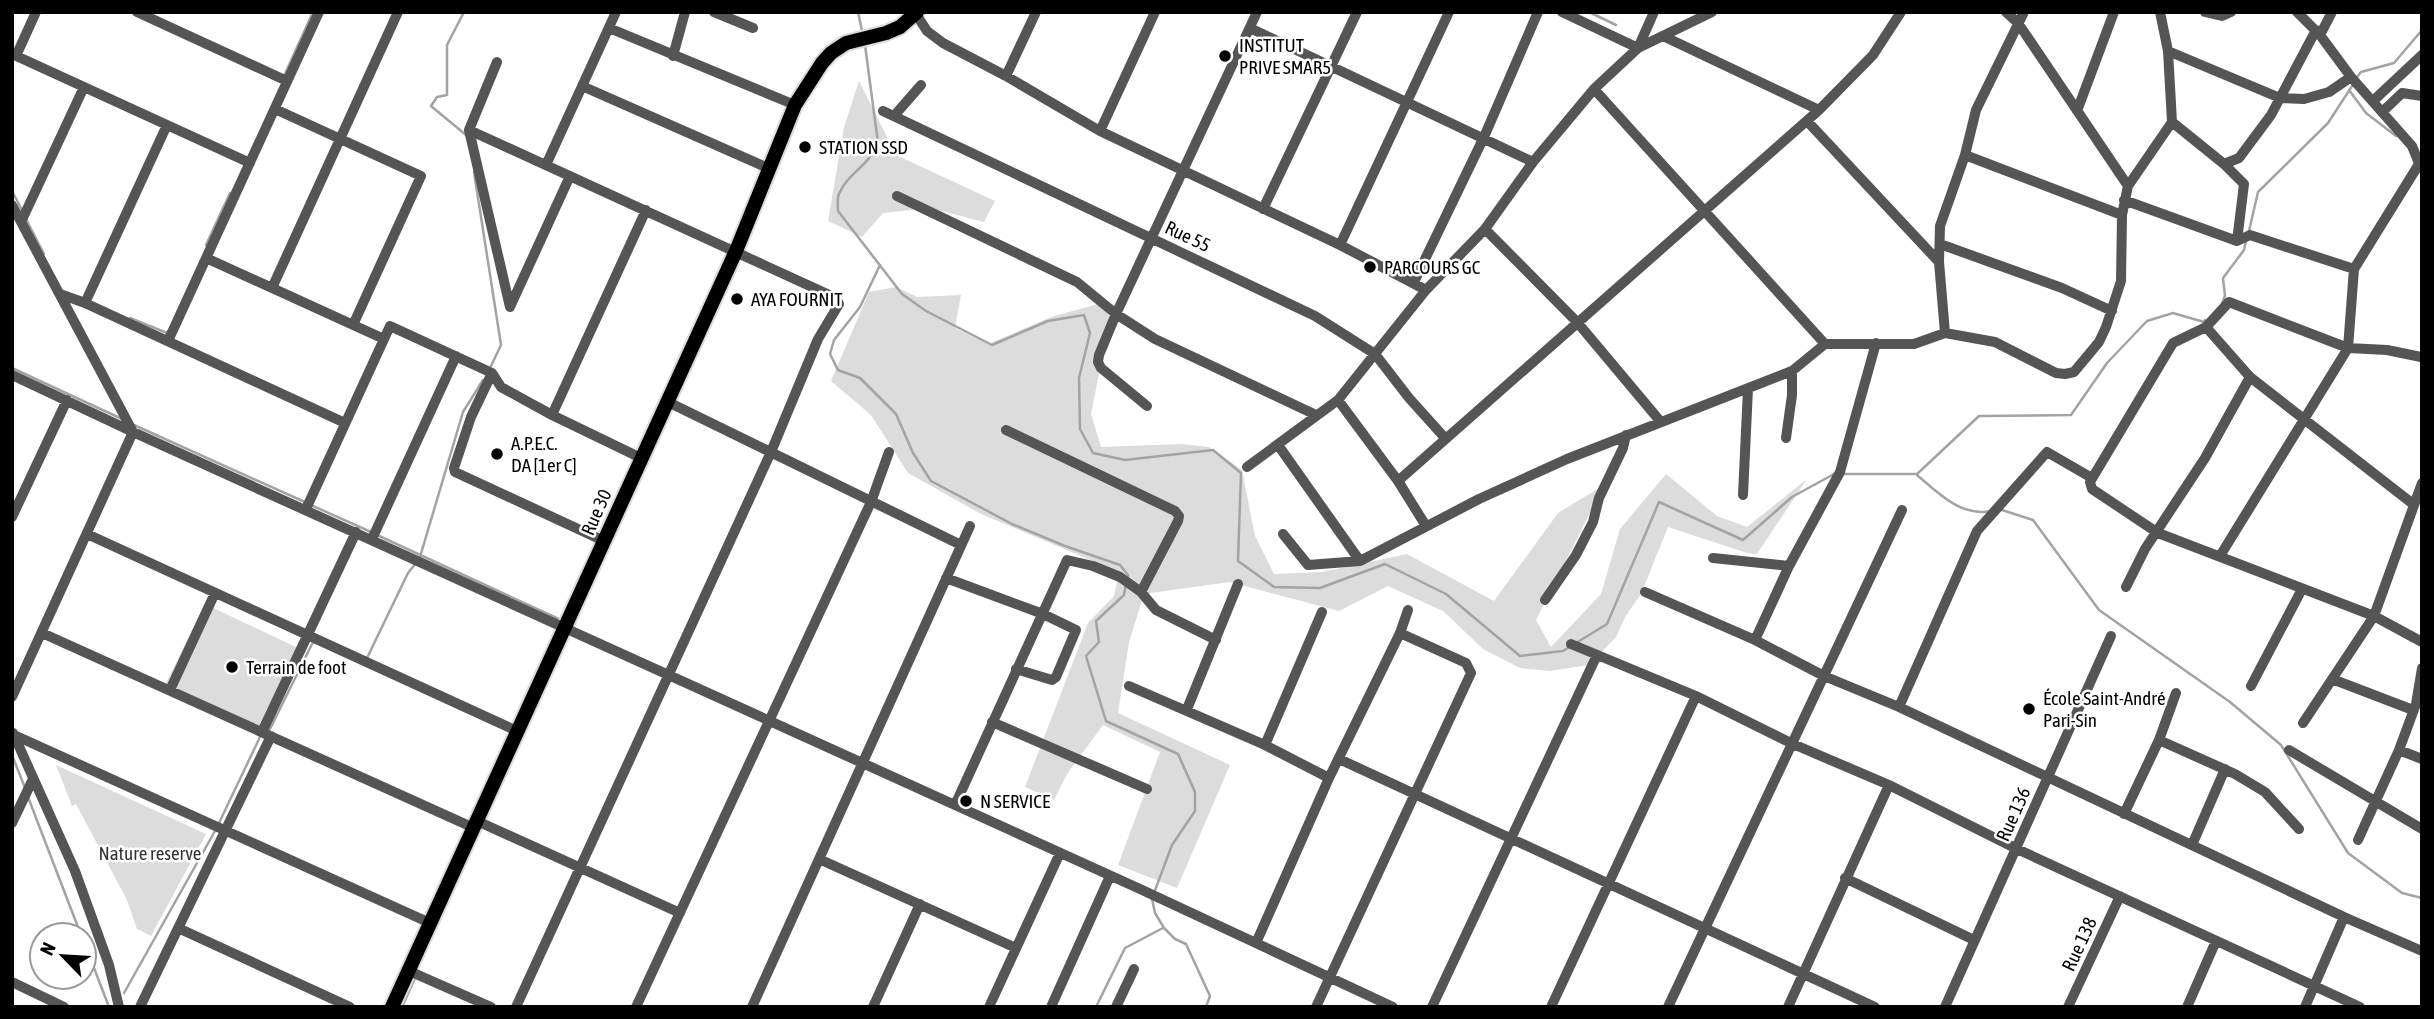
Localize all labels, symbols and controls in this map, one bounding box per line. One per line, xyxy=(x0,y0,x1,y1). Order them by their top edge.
place label: INSTITUT PRIVE SMAR5 xyxy=(1239,34,1331,78)
marker: INSTITUT PRIVE SMAR5 xyxy=(1217,48,1233,64)
place label: STATION SSD xyxy=(819,136,908,158)
marker: STATION SSD xyxy=(797,139,813,155)
street label: Rue 55 xyxy=(1162,216,1214,256)
place label: PARCOURS GC xyxy=(1384,256,1481,278)
marker: PARCOURS GC xyxy=(1362,259,1378,275)
place label: AYA FOURNIT xyxy=(751,288,843,310)
marker: AYA FOURNIT xyxy=(729,291,745,307)
place label: A.P.E.C. DA [1er C] xyxy=(511,432,577,476)
marker: A.P.E.C. DA [1er C] xyxy=(489,446,505,462)
street label: Rue 30 xyxy=(576,486,616,538)
place label: Terrain de foot xyxy=(246,656,347,678)
marker: Terrain de foot xyxy=(224,659,240,675)
place label: École Saint-André Pari-Sin xyxy=(2043,687,2166,731)
marker: École Saint-André Pari-Sin xyxy=(2021,701,2037,717)
street label: Rue 136 xyxy=(1991,784,2035,844)
place label: N SERVICE xyxy=(980,790,1050,812)
marker: N SERVICE xyxy=(958,793,974,809)
park label: Nature reserve xyxy=(99,842,201,864)
street label: Rue 138 xyxy=(2057,914,2101,974)
north arrow xyxy=(28,921,98,991)
text: N xyxy=(35,939,60,959)

